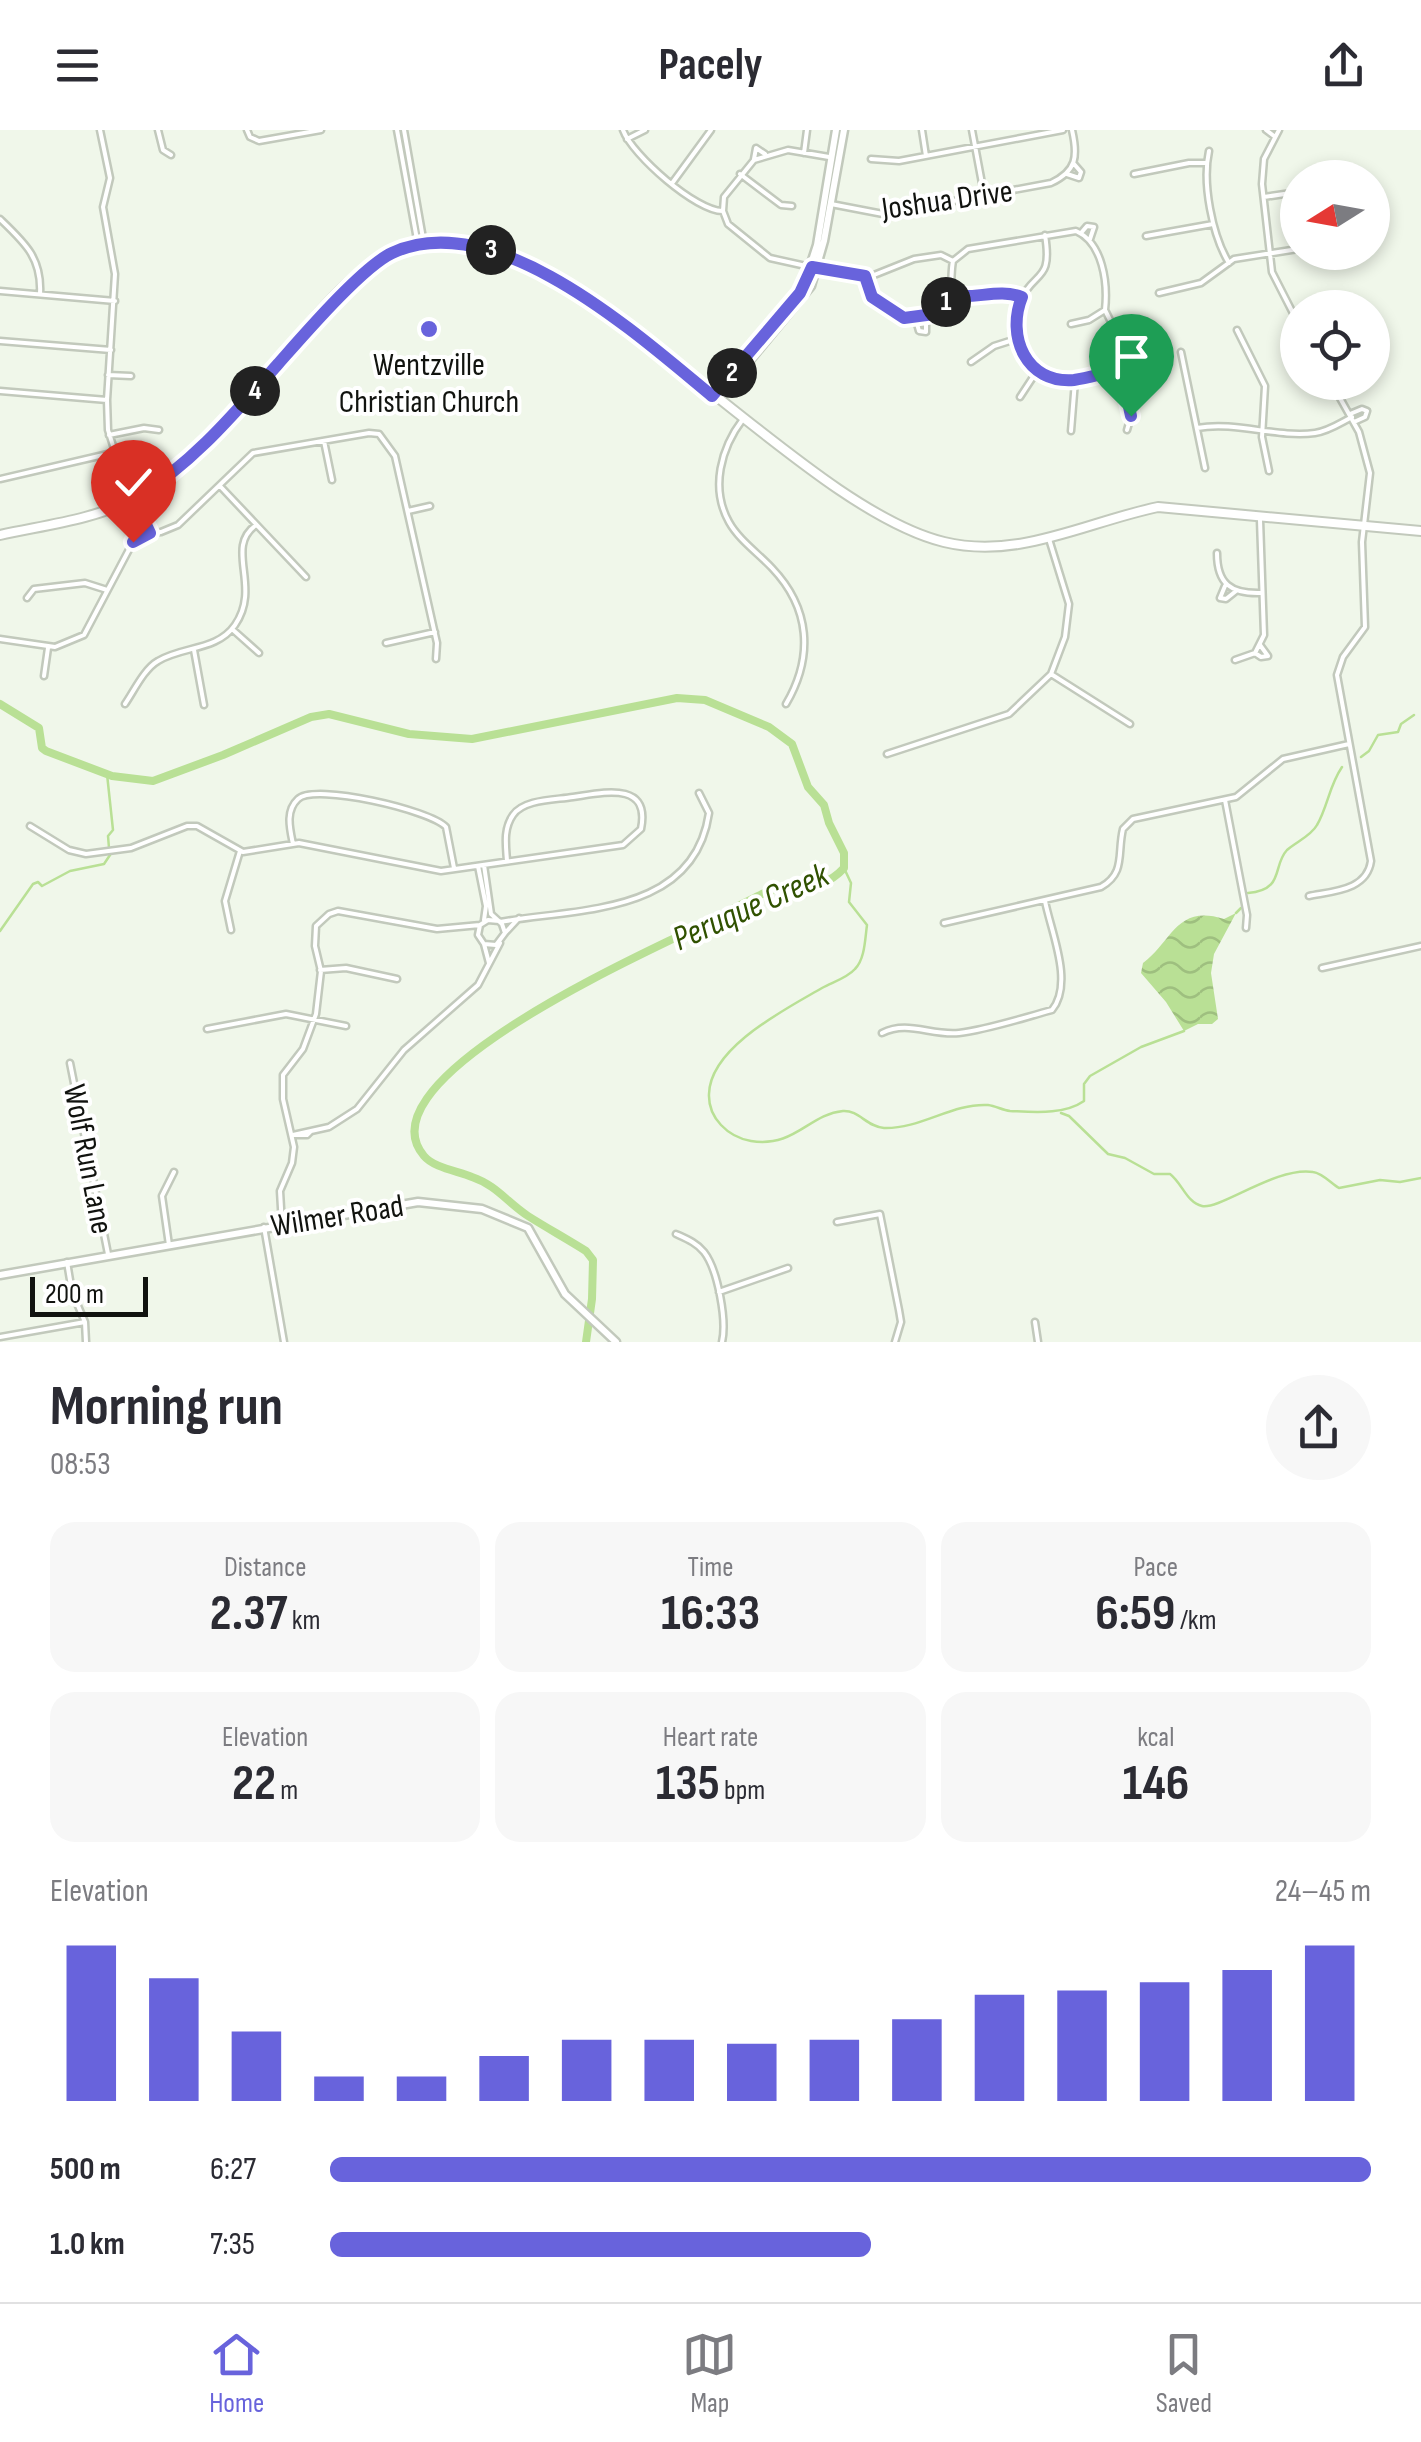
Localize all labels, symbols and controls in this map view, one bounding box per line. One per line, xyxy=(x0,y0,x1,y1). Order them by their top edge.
icon: menu xyxy=(50,38,105,93)
text: Pacely xyxy=(658,38,763,93)
icon: share xyxy=(1316,38,1371,93)
north arrow xyxy=(1280,160,1390,270)
map controls xyxy=(1280,160,1390,400)
street label: Joshua Drive xyxy=(878,172,1015,229)
pin: 3 xyxy=(466,225,516,275)
text: 3 xyxy=(485,233,497,266)
pin: 1 xyxy=(921,277,971,327)
text: 1 xyxy=(941,285,951,318)
button: locate xyxy=(1280,290,1390,400)
pin xyxy=(1089,314,1174,417)
marker: Wentzville Christian Church xyxy=(418,318,440,340)
icon: arrive xyxy=(1104,329,1159,384)
place label: Wentzville Christian Church xyxy=(339,346,519,422)
pin: 2 xyxy=(707,348,757,398)
text: 2 xyxy=(726,356,738,389)
pin: 4 xyxy=(230,366,280,416)
text: 4 xyxy=(248,374,262,407)
pin xyxy=(91,440,176,543)
icon: check xyxy=(106,455,161,510)
water label: Peruque Creek xyxy=(666,854,836,961)
street label: Wolf Run Lane xyxy=(54,1081,121,1237)
street label: Wilmer Road xyxy=(268,1187,406,1246)
scale bar xyxy=(30,1272,148,1316)
text: 200 m xyxy=(45,1278,104,1311)
text: Morning run xyxy=(50,1374,283,1441)
button: share xyxy=(1266,1375,1371,1480)
text: 08:53 xyxy=(50,1445,111,1484)
text: Distance xyxy=(224,1551,306,1584)
text: Time xyxy=(688,1551,733,1584)
text: Pace xyxy=(1134,1551,1178,1584)
text: 2.37 xyxy=(210,1584,287,1644)
text: 16:33 xyxy=(661,1584,760,1644)
text: 6:59 xyxy=(1095,1584,1176,1644)
text: km xyxy=(287,1604,320,1637)
text: /km xyxy=(1176,1604,1216,1637)
text: Elevation xyxy=(222,1721,308,1754)
text: Heart rate xyxy=(663,1721,758,1754)
text: kcal xyxy=(1137,1721,1174,1754)
text: 22 xyxy=(232,1754,276,1814)
text: 135 xyxy=(656,1754,720,1814)
text: 146 xyxy=(1122,1754,1189,1814)
text: m xyxy=(276,1774,298,1807)
text: bpm xyxy=(720,1774,765,1807)
text: Elevation xyxy=(50,1872,149,1911)
text: 24–45 m xyxy=(1275,1872,1371,1911)
text: 500 m xyxy=(50,2150,121,2189)
text: 6:27 xyxy=(210,2150,256,2189)
text: 1.0 km xyxy=(50,2225,125,2264)
text: 7:35 xyxy=(210,2225,255,2264)
tab: Home xyxy=(209,2327,264,2420)
tab: Map xyxy=(682,2327,737,2420)
tab: Saved xyxy=(1156,2327,1212,2420)

